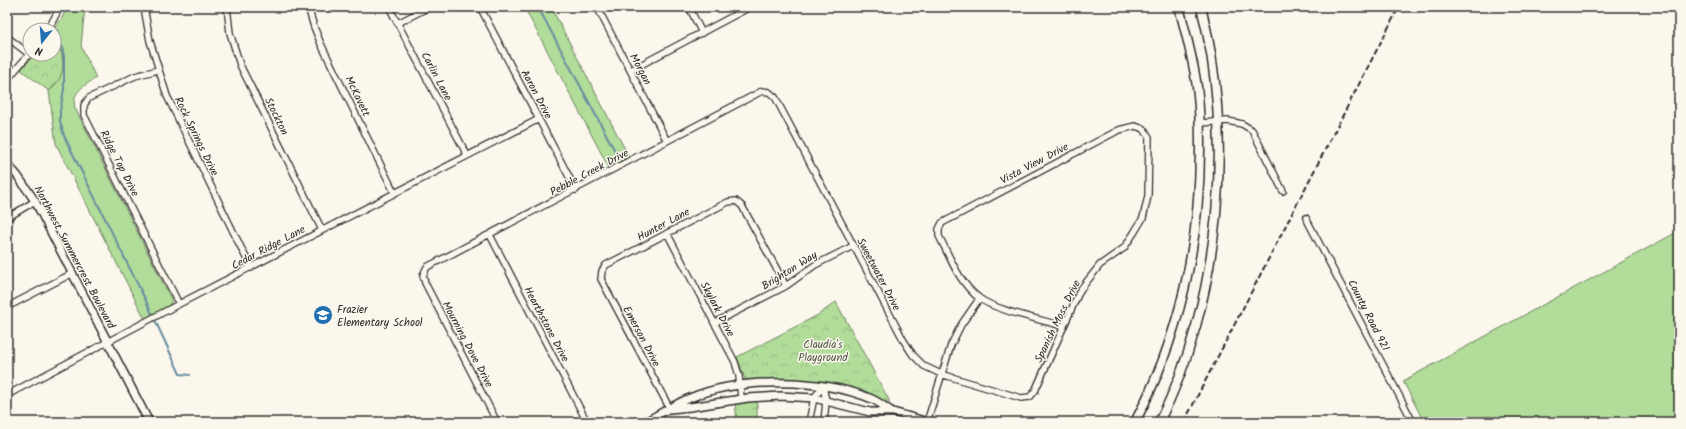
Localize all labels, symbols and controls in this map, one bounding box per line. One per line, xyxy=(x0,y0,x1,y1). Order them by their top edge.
north arrow xyxy=(22,22,62,62)
text: N xyxy=(33,41,45,60)
street label: Carlin Lane xyxy=(416,49,457,104)
street label: Morgan xyxy=(624,50,656,89)
street label: Aaron Drive xyxy=(516,67,557,122)
street label: McKavett xyxy=(340,73,375,121)
street label: Rock Springs Drive xyxy=(169,94,223,179)
street label: Stockton xyxy=(259,94,293,139)
street label: Ridge Top Drive xyxy=(95,127,144,200)
street label: Vista View Drive xyxy=(997,138,1072,189)
street label: Pebble Creek Drive xyxy=(547,144,632,201)
street label: Northwest Summercrest Boulevard xyxy=(29,183,120,333)
street label: Hunter Lane xyxy=(634,203,693,246)
street label: Cedar Ridge Lane xyxy=(228,221,309,275)
street label: Sweetwater Drive xyxy=(851,235,905,314)
street label: Brighton Way xyxy=(758,246,822,295)
street label: Spanish Moss Drive xyxy=(1030,277,1086,366)
street label: County Road 921 xyxy=(1342,277,1394,354)
street label: Skylark Drive xyxy=(695,279,739,340)
street label: Hearthstone Drive xyxy=(519,283,574,366)
street label: Mourning Dove Drive xyxy=(437,298,498,391)
place label: Frazier Elementary School xyxy=(337,301,423,332)
street label: Emerson Drive xyxy=(618,303,665,370)
school or university icon: Frazier Elementary School xyxy=(312,304,334,326)
park label: Claudia's Playground xyxy=(798,336,848,367)

